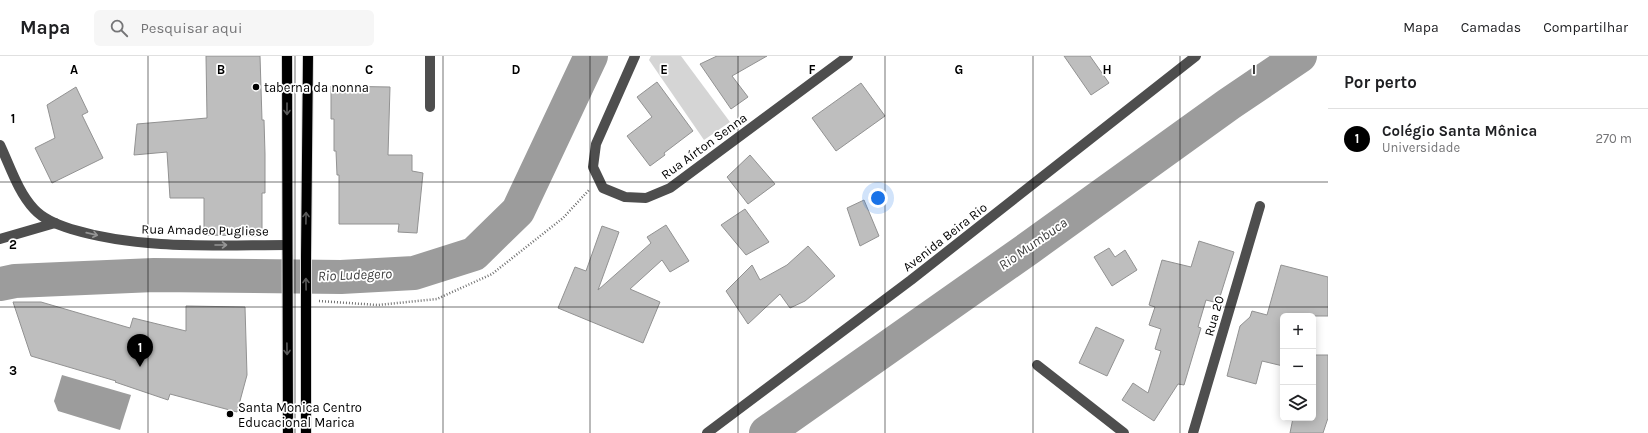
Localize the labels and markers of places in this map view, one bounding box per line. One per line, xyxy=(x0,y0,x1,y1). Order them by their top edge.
place label: taberna da nonna xyxy=(264,80,369,95)
marker: taberna da nonna xyxy=(251,82,261,92)
pin: 1 xyxy=(127,334,153,367)
place label: Santa Monica Centro Educacional Marica xyxy=(238,400,362,430)
marker: Santa Monica Centro Educacional Marica xyxy=(225,409,235,419)

